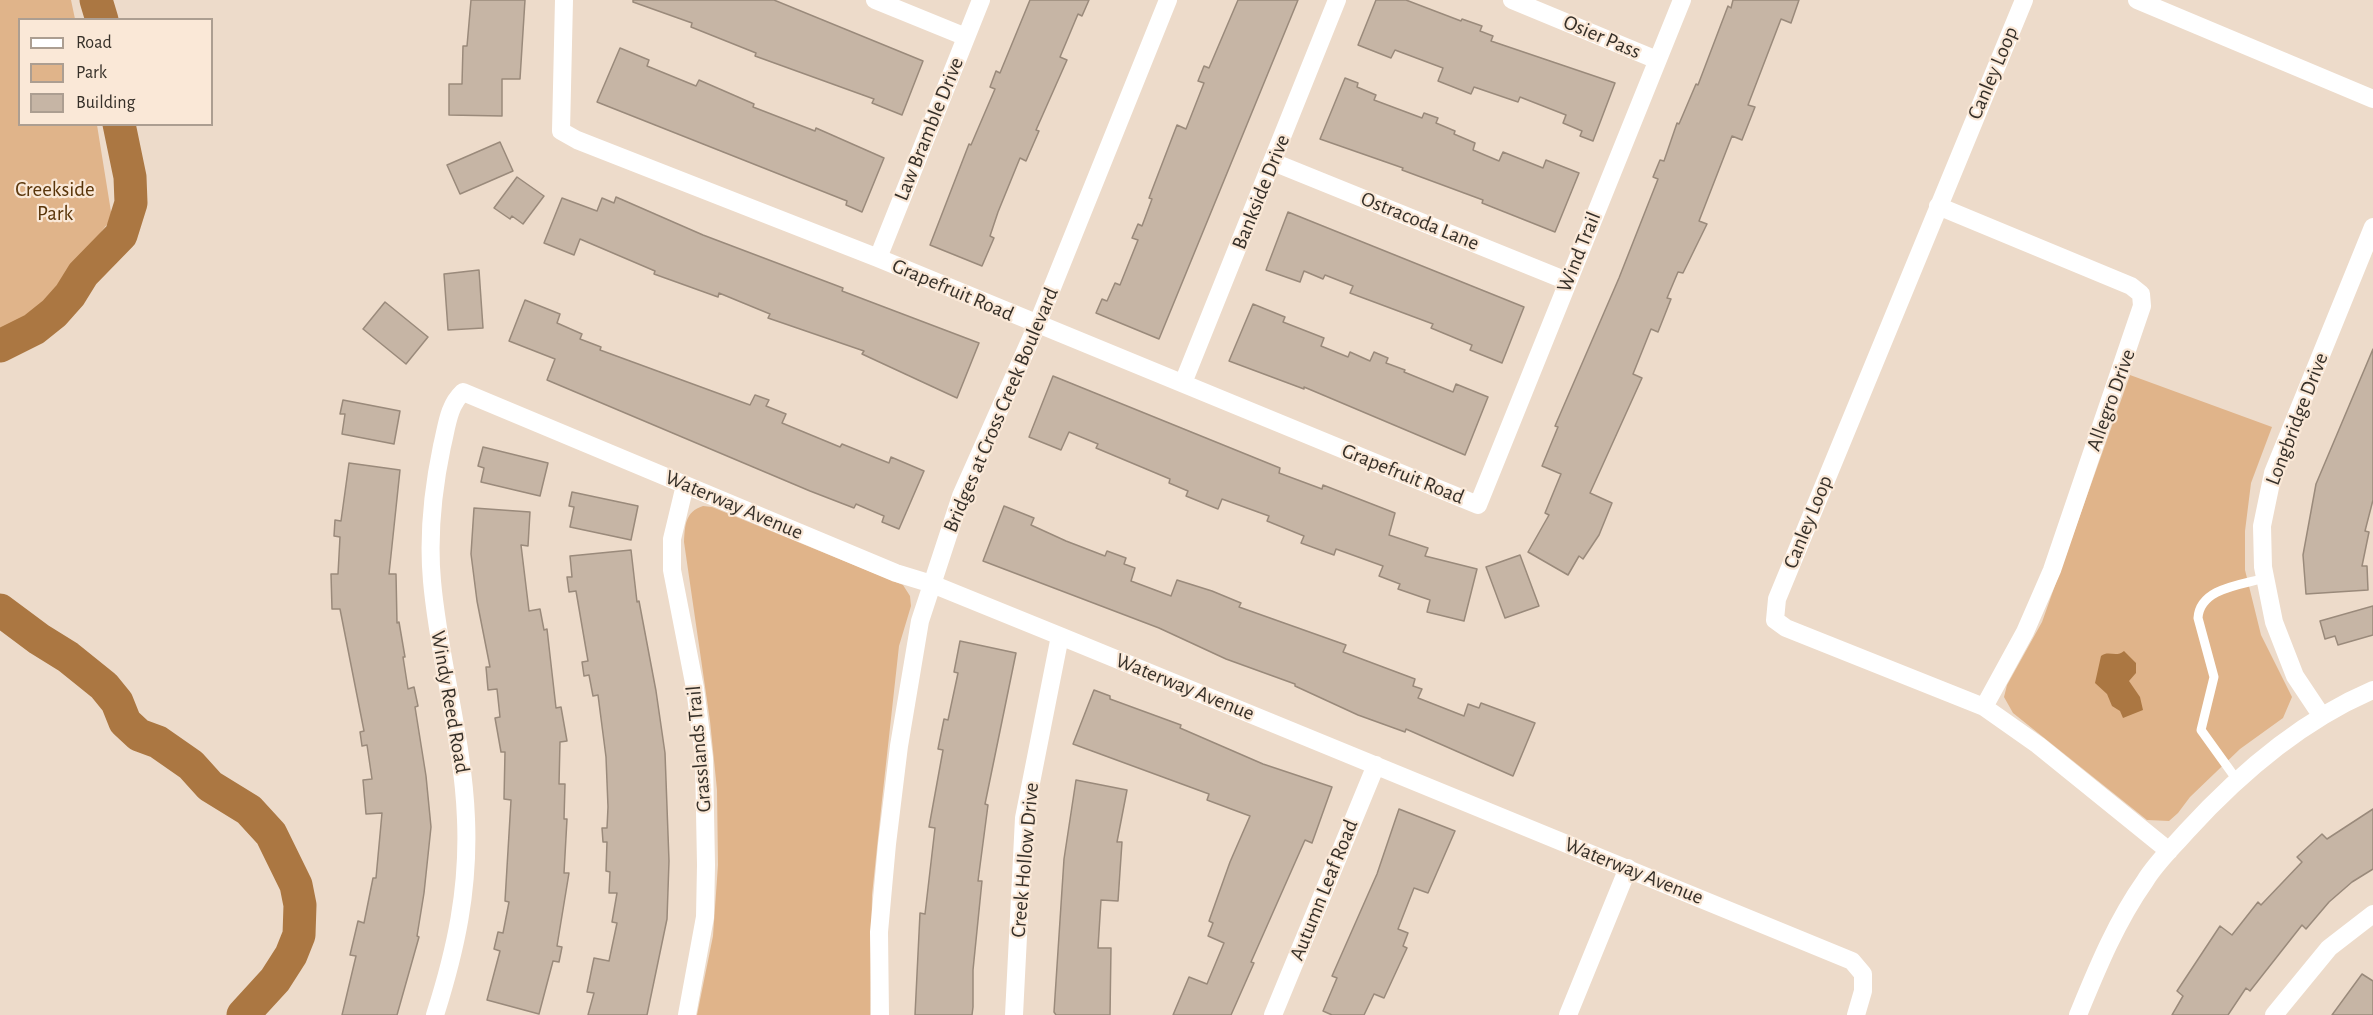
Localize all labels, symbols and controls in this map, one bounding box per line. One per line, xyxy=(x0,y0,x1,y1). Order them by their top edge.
street label: Osier Pass xyxy=(1559,9,1645,65)
legend xyxy=(18,18,213,126)
street label: Canley Loop xyxy=(1962,23,2024,123)
text: Road xyxy=(76,34,112,52)
street label: Law Bramble Drive xyxy=(889,54,969,204)
text: Park xyxy=(76,64,107,82)
text: Building xyxy=(76,94,135,112)
street label: Bankside Drive xyxy=(1227,131,1295,253)
park label: Creekside Park xyxy=(15,177,95,227)
street label: Ostracoda Lane xyxy=(1357,186,1483,256)
street label: Wind Trail xyxy=(1551,208,1607,296)
street label: Grapefruit Road xyxy=(888,253,1018,327)
street label: Bridges at Cross Creek Boulevard xyxy=(938,284,1064,536)
street label: Allegro Drive xyxy=(2081,346,2141,454)
street label: Longbridge Drive xyxy=(2260,349,2334,489)
street label: Grapefruit Road xyxy=(1338,438,1468,510)
street label: Waterway Avenue xyxy=(661,465,807,545)
street label: Canley Loop xyxy=(1778,472,1838,572)
street label: Windy Reed Road xyxy=(425,629,475,775)
street label: Waterway Avenue xyxy=(1112,648,1258,726)
street label: Grasslands Trail xyxy=(681,685,717,813)
street label: Creek Hollow Drive xyxy=(1006,781,1044,939)
street label: Autumn Leaf Road xyxy=(1284,816,1364,964)
street label: Waterway Avenue xyxy=(1561,832,1707,910)

